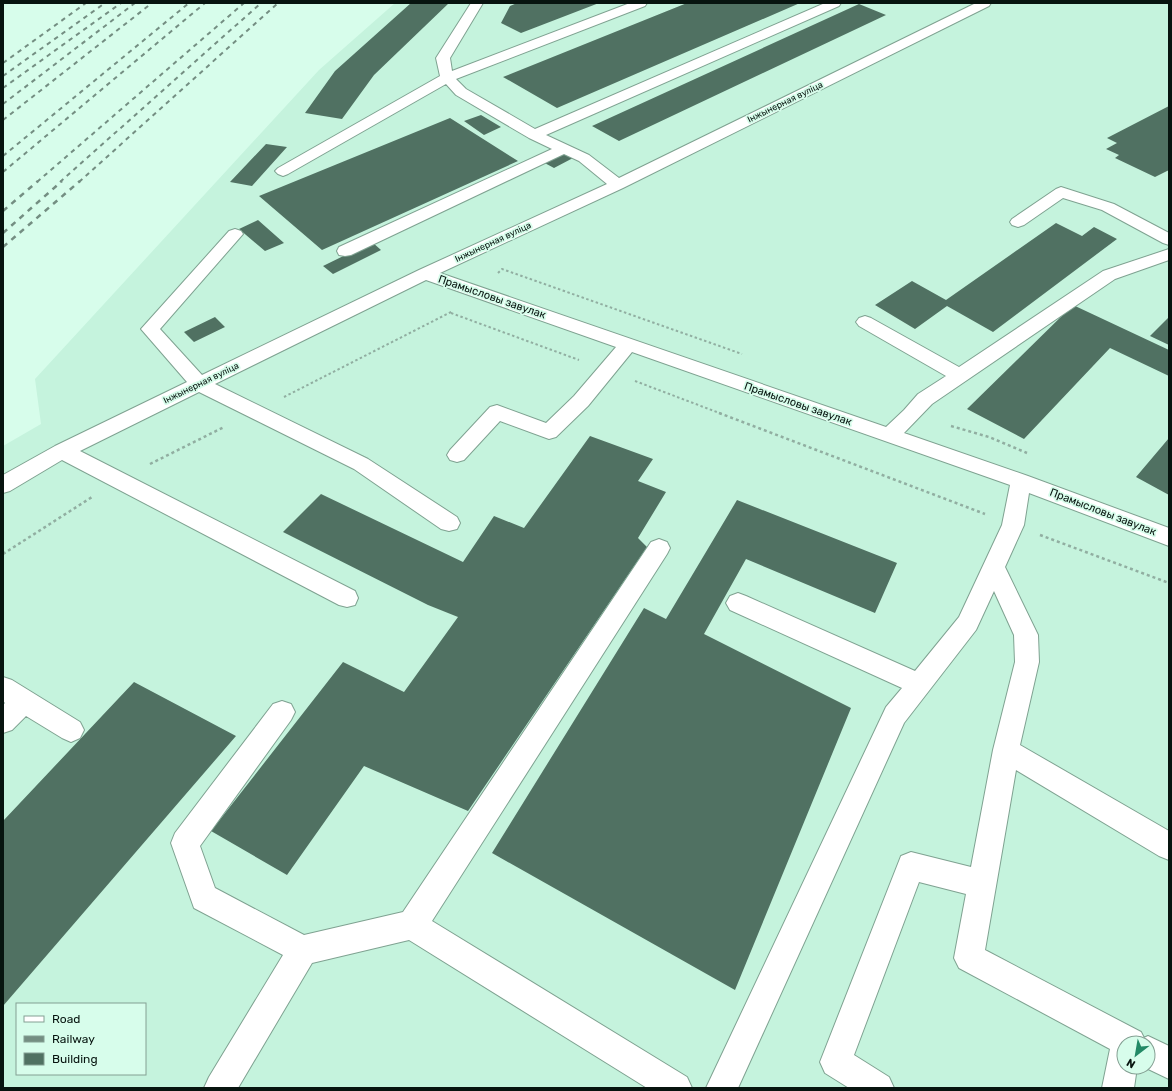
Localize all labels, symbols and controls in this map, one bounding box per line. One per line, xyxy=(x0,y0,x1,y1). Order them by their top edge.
street label: Інжынерная вуліца xyxy=(746,79,824,125)
street label: Інжынерная вуліца xyxy=(453,220,533,264)
street label: Прамысловы завулак xyxy=(436,272,548,322)
street label: Інжынерная вуліца xyxy=(162,360,240,406)
street label: Прамысловы завулак xyxy=(742,379,854,429)
street label: Прамысловы завулак xyxy=(1048,486,1158,538)
legend xyxy=(16,1003,146,1075)
text: Road xyxy=(52,1012,80,1026)
text: Railway xyxy=(52,1032,95,1046)
north arrow xyxy=(1116,1035,1156,1075)
text: Building xyxy=(52,1052,98,1066)
text: N xyxy=(1124,1055,1138,1071)

